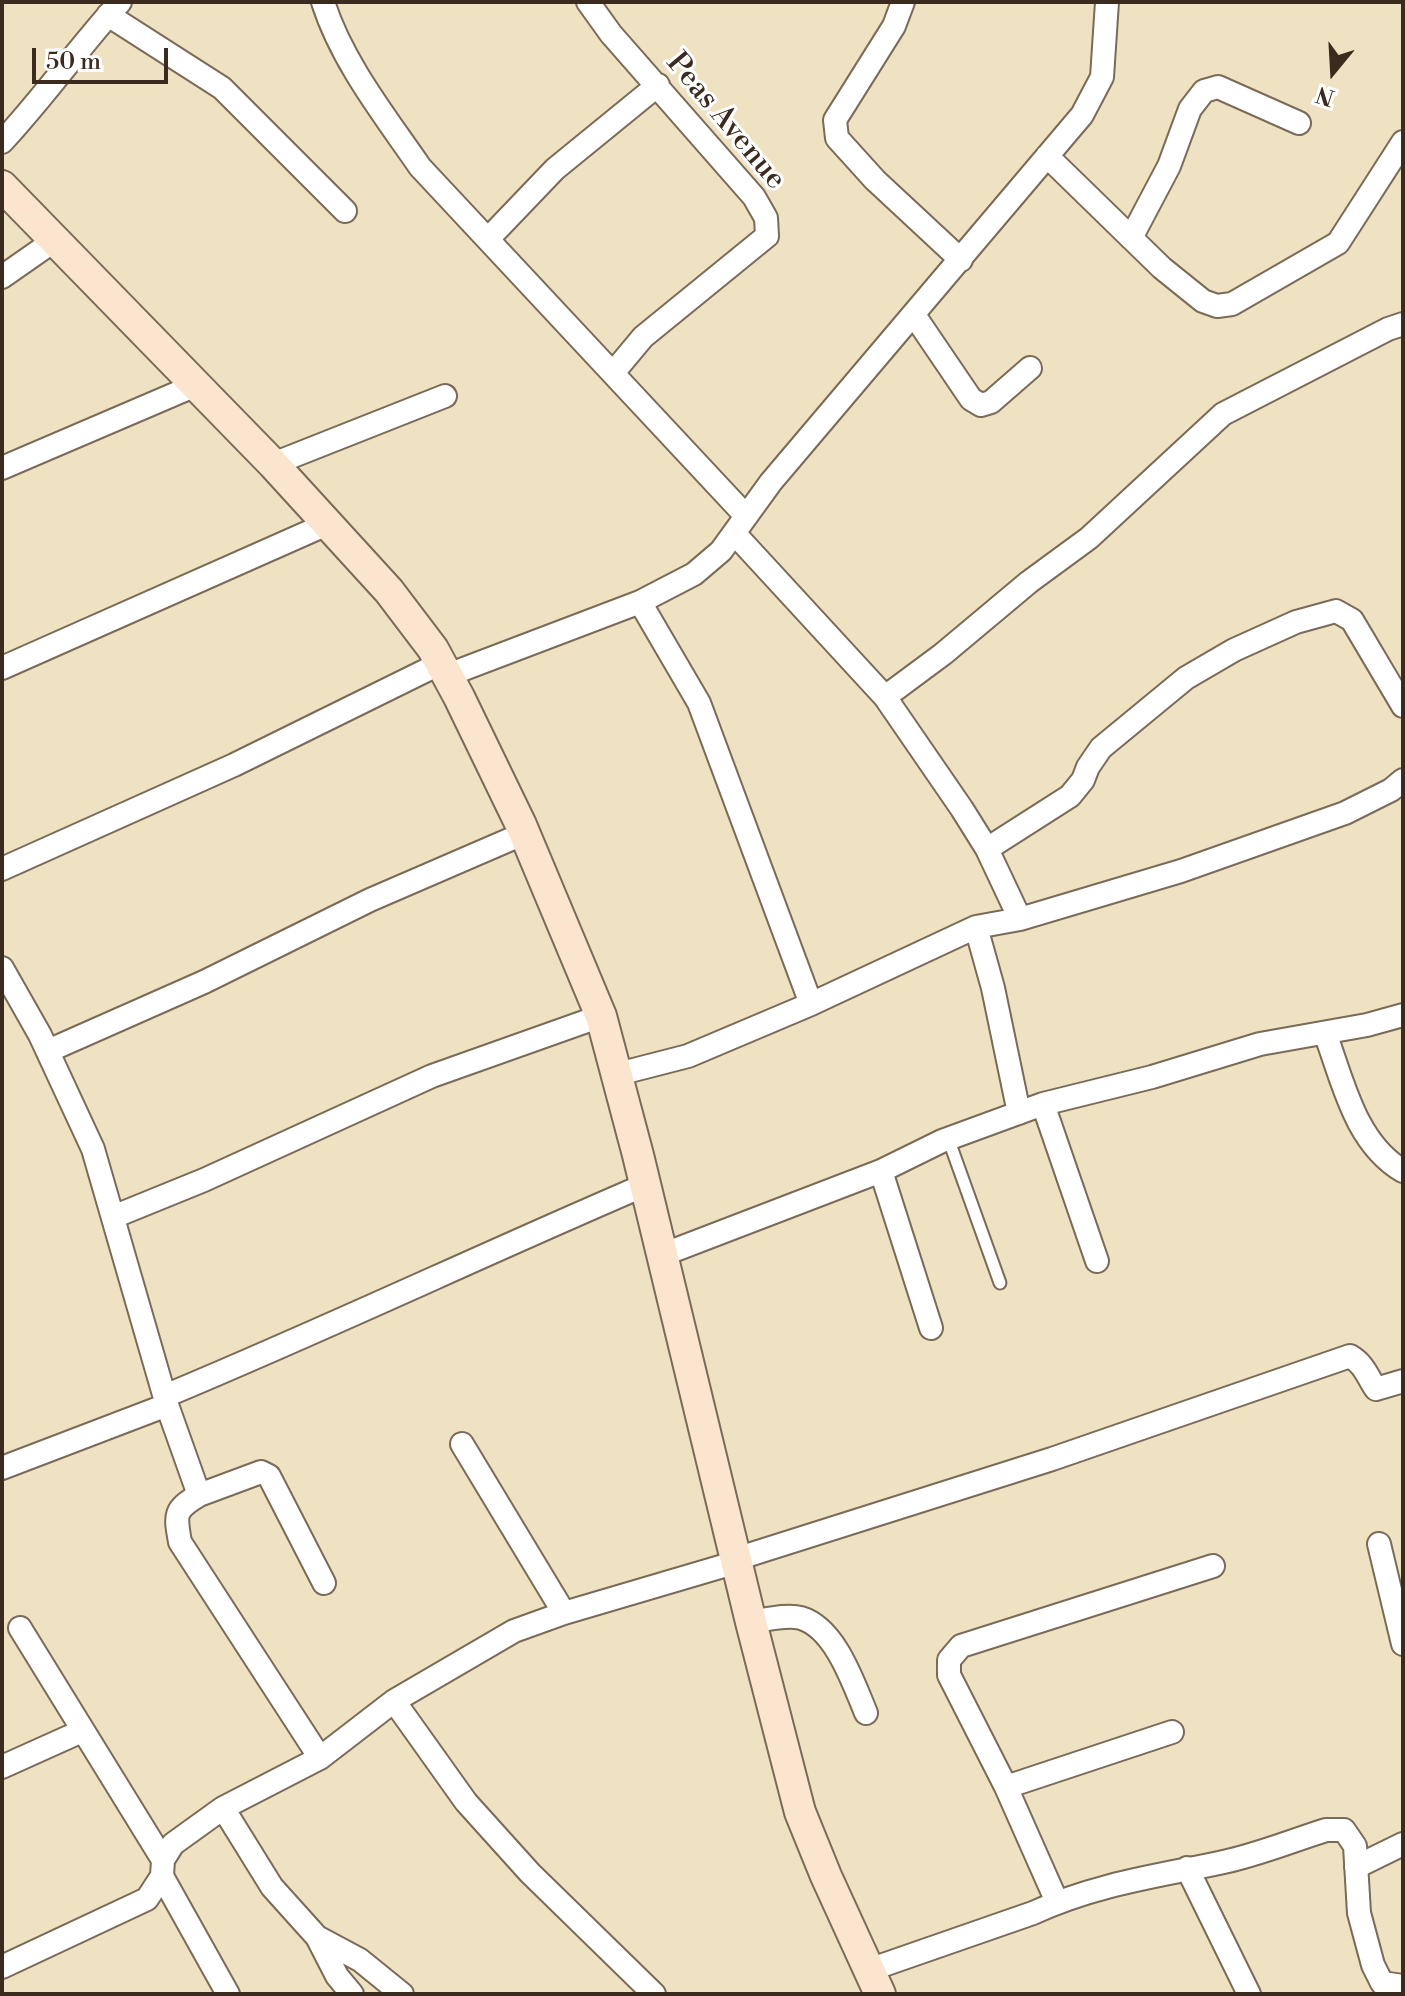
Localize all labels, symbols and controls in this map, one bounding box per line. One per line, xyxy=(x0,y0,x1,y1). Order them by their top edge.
scale bar xyxy=(36,32,172,82)
north arrow xyxy=(1293,32,1373,112)
street label: Peas Avenue xyxy=(657,46,793,198)
text: 50 m xyxy=(46,47,101,77)
text: N xyxy=(1313,80,1338,111)

